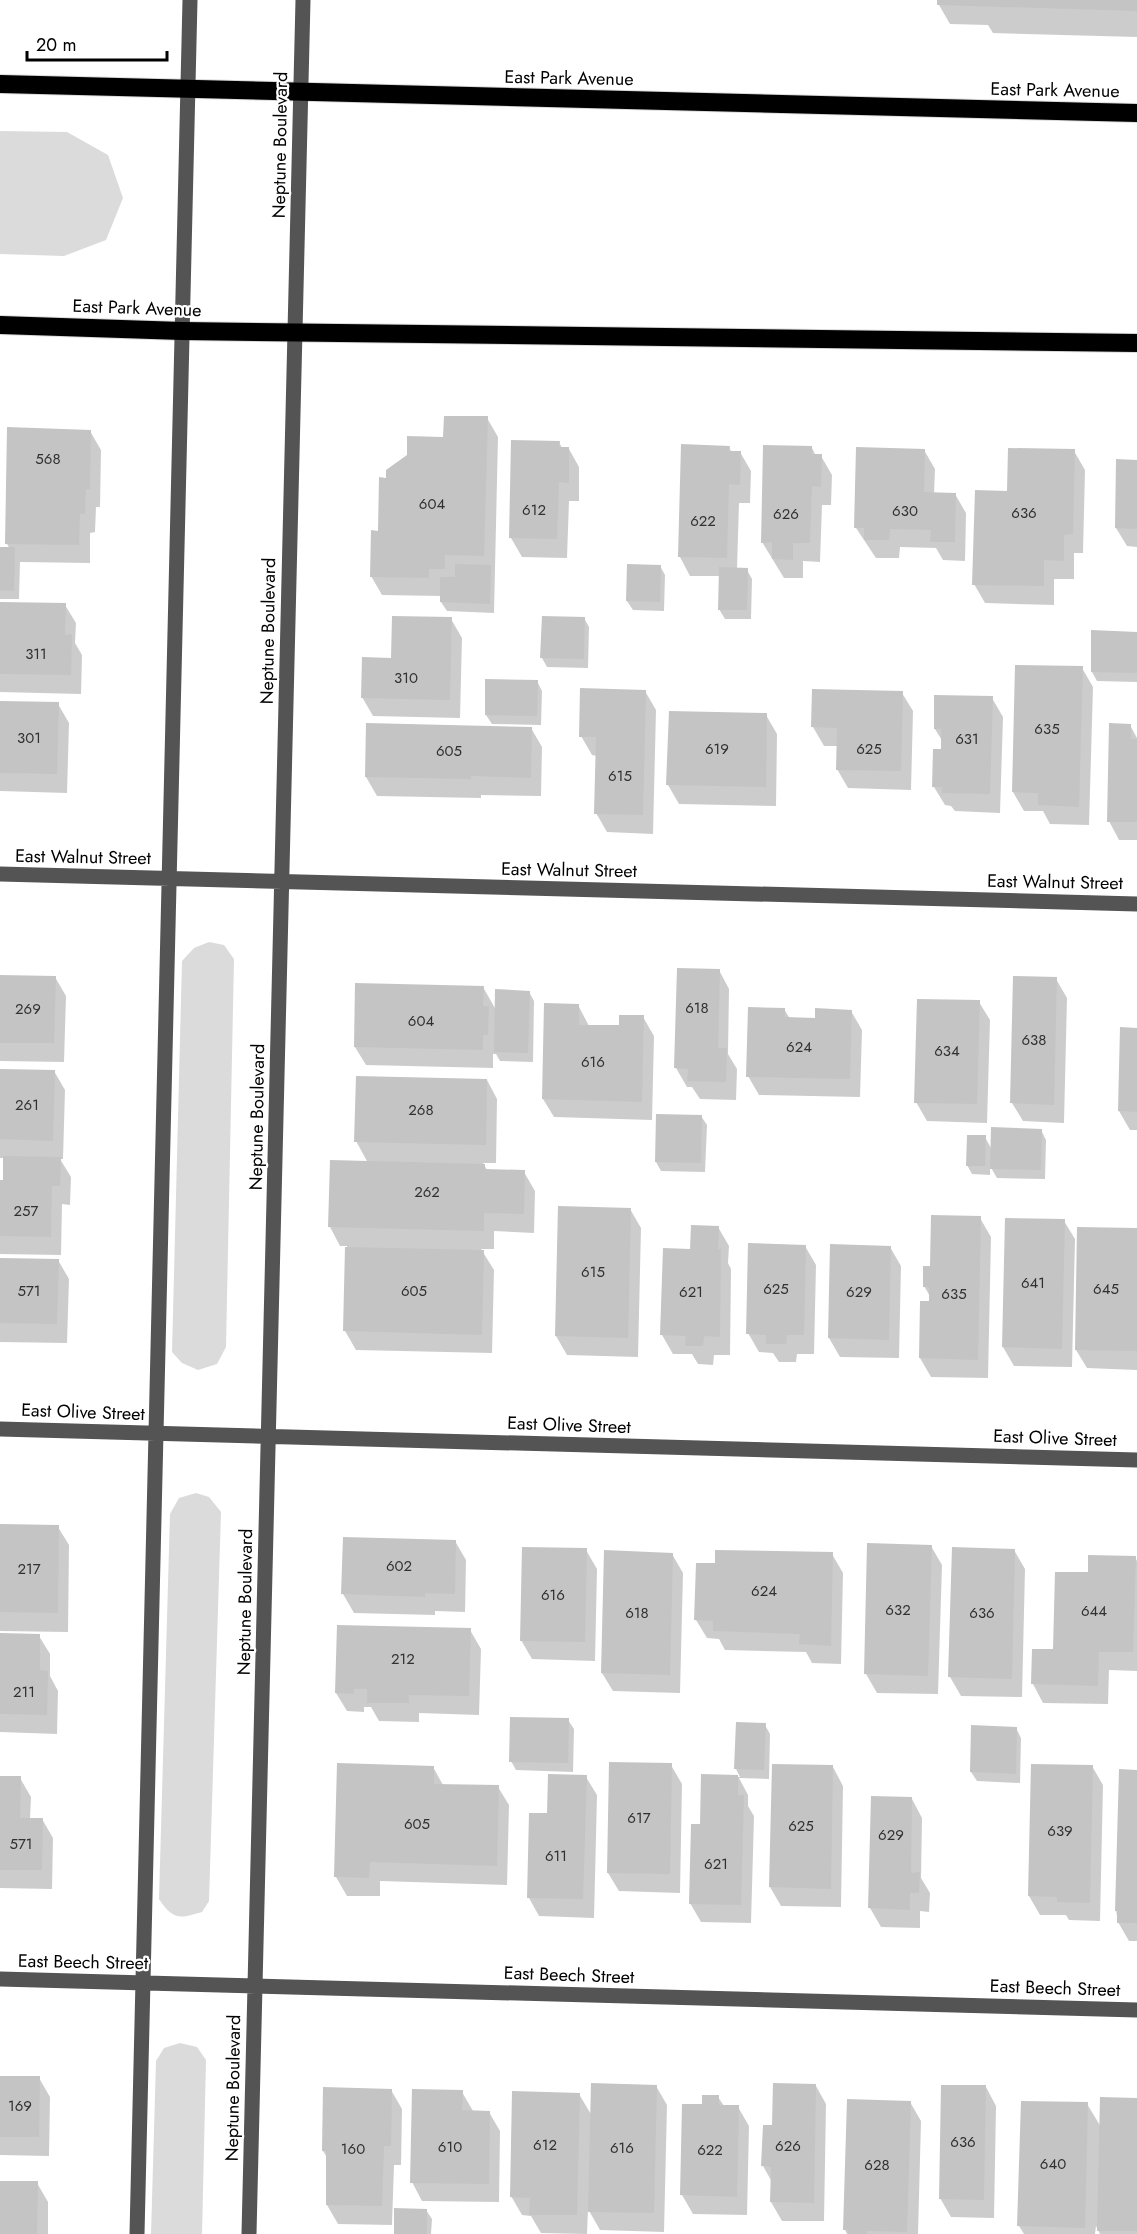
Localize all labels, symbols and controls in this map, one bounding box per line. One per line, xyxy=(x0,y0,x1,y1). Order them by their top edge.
scale bar xyxy=(27,24,166,62)
text: 20 m xyxy=(36,32,76,58)
street label: East Park Avenue xyxy=(504,64,634,92)
street label: Neptune Boulevard xyxy=(266,71,294,219)
street label: East Park Avenue xyxy=(990,76,1120,104)
street label: East Park Avenue xyxy=(72,293,202,323)
house number: 568 xyxy=(35,448,61,470)
house number: 604 xyxy=(419,493,445,515)
house number: 612 xyxy=(522,499,546,521)
house number: 630 xyxy=(892,500,918,522)
house number: 636 xyxy=(1011,502,1037,524)
house number: 626 xyxy=(773,503,799,525)
house number: 622 xyxy=(690,510,716,532)
street label: Neptune Boulevard xyxy=(254,557,282,705)
house number: 311 xyxy=(25,643,47,665)
house number: 310 xyxy=(394,667,418,689)
house number: 635 xyxy=(1034,718,1060,740)
house number: 301 xyxy=(17,727,41,749)
house number: 631 xyxy=(955,728,979,750)
house number: 619 xyxy=(705,738,729,760)
house number: 625 xyxy=(856,738,882,760)
house number: 605 xyxy=(436,740,462,762)
house number: 615 xyxy=(608,765,632,787)
street label: East Walnut Street xyxy=(15,843,152,871)
street label: East Walnut Street xyxy=(501,856,638,884)
street label: East Walnut Street xyxy=(987,868,1124,896)
house number: 618 xyxy=(685,997,709,1019)
house number: 269 xyxy=(15,998,41,1020)
house number: 604 xyxy=(408,1010,434,1032)
house number: 638 xyxy=(1021,1029,1047,1051)
house number: 624 xyxy=(786,1036,812,1058)
house number: 634 xyxy=(934,1040,960,1062)
street label: Neptune Boulevard xyxy=(243,1043,271,1191)
house number: 616 xyxy=(581,1051,605,1073)
house number: 261 xyxy=(15,1094,39,1116)
house number: 268 xyxy=(408,1099,434,1121)
house number: 262 xyxy=(414,1181,440,1203)
house number: 257 xyxy=(14,1200,39,1222)
house number: 615 xyxy=(581,1261,605,1283)
house number: 641 xyxy=(1021,1272,1045,1294)
house number: 625 xyxy=(763,1278,789,1300)
house number: 645 xyxy=(1093,1278,1119,1300)
house number: 571 xyxy=(17,1280,41,1302)
house number: 605 xyxy=(401,1280,427,1302)
house number: 621 xyxy=(679,1281,703,1303)
house number: 629 xyxy=(846,1281,872,1303)
house number: 635 xyxy=(941,1283,967,1305)
street label: East Olive Street xyxy=(21,1397,146,1427)
street label: East Olive Street xyxy=(507,1410,632,1440)
street label: East Olive Street xyxy=(993,1423,1118,1453)
street label: Neptune Boulevard xyxy=(231,1528,259,1676)
house number: 602 xyxy=(386,1555,412,1577)
house number: 217 xyxy=(17,1558,41,1580)
house number: 624 xyxy=(751,1580,777,1602)
house number: 616 xyxy=(541,1584,565,1606)
house number: 632 xyxy=(885,1599,911,1621)
house number: 644 xyxy=(1081,1600,1107,1622)
house number: 618 xyxy=(625,1602,649,1624)
house number: 636 xyxy=(969,1602,995,1624)
house number: 212 xyxy=(391,1648,415,1670)
house number: 211 xyxy=(13,1681,35,1703)
house number: 617 xyxy=(627,1807,651,1829)
house number: 605 xyxy=(404,1813,430,1835)
house number: 625 xyxy=(788,1815,814,1837)
house number: 639 xyxy=(1047,1820,1073,1842)
house number: 629 xyxy=(878,1824,904,1846)
house number: 571 xyxy=(9,1833,33,1855)
house number: 611 xyxy=(545,1845,567,1867)
house number: 621 xyxy=(704,1853,728,1875)
street label: East Beech Street xyxy=(18,1948,149,1976)
street label: East Beech Street xyxy=(503,1960,635,1990)
street label: East Beech Street xyxy=(989,1973,1121,2003)
street label: Neptune Boulevard xyxy=(219,2014,247,2162)
house number: 169 xyxy=(8,2095,32,2117)
house number: 636 xyxy=(950,2131,976,2153)
house number: 612 xyxy=(533,2134,557,2156)
house number: 626 xyxy=(775,2135,801,2157)
house number: 610 xyxy=(438,2136,462,2158)
house number: 616 xyxy=(610,2137,634,2159)
house number: 160 xyxy=(341,2138,365,2160)
house number: 622 xyxy=(697,2139,723,2161)
house number: 640 xyxy=(1040,2153,1066,2175)
house number: 628 xyxy=(864,2154,890,2176)

